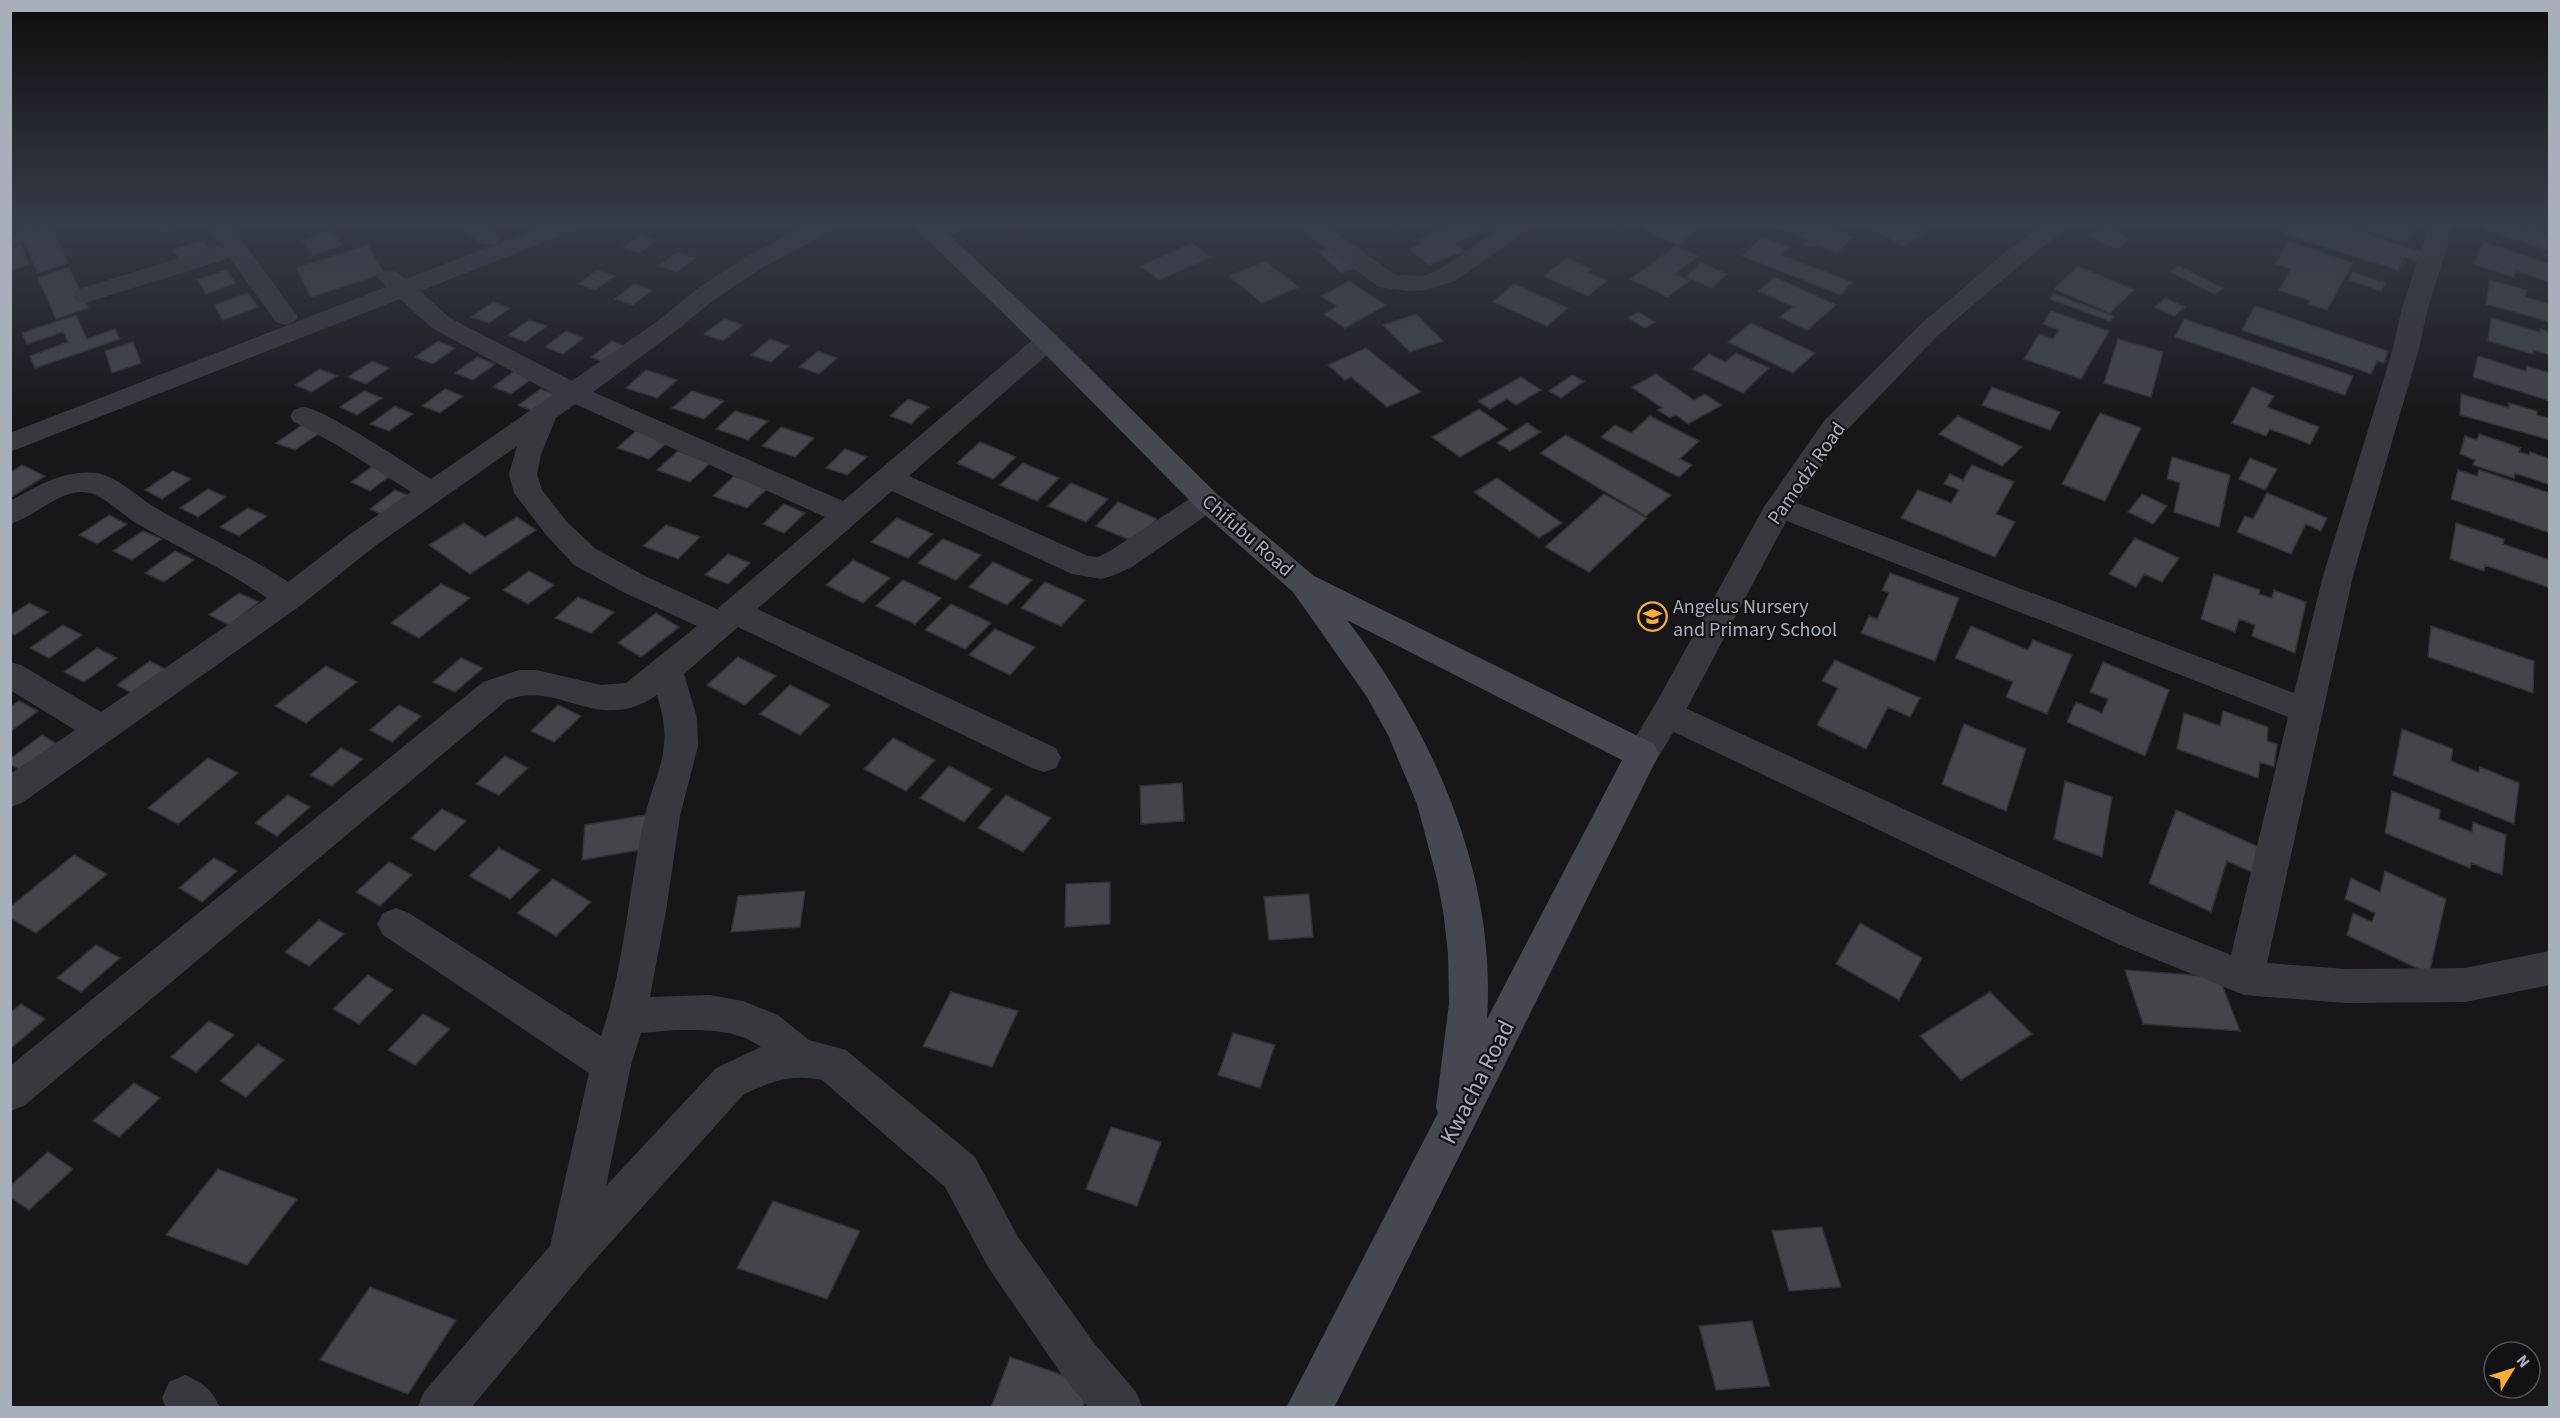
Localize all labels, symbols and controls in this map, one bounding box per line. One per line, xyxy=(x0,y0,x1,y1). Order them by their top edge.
street label: Pamodzi Road xyxy=(1761,417,1853,531)
street label: Chifubu Road xyxy=(1196,488,1299,583)
place label: Angelus Nursery and Primary School xyxy=(1673,593,1837,644)
school or university icon: Angelus Nursery and Primary School xyxy=(1636,601,1668,633)
street label: Kwacha Road xyxy=(1431,1014,1524,1150)
north arrow xyxy=(2482,1340,2542,1400)
text: N xyxy=(2511,1350,2535,1372)

